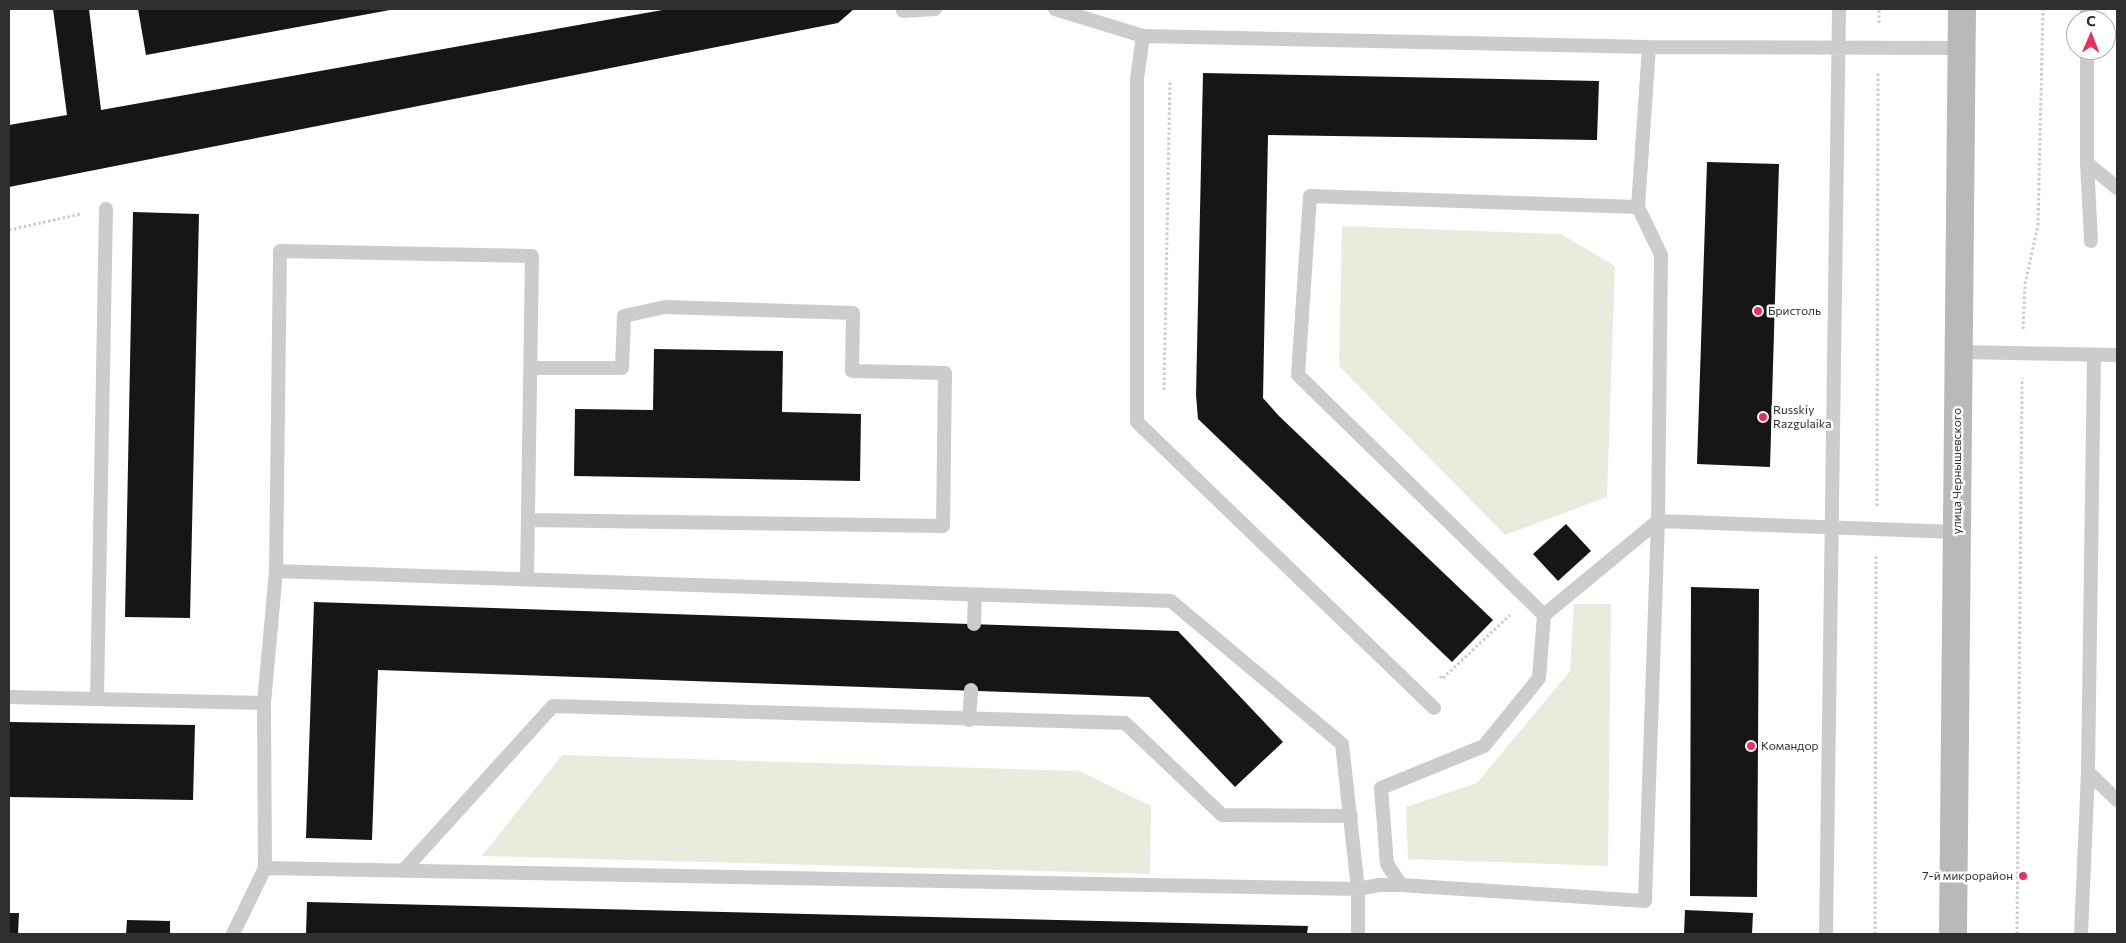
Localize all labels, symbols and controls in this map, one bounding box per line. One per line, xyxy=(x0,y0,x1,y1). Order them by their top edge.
north arrow xyxy=(2066,10,2116,60)
text: С xyxy=(2086,12,2096,29)
place label: Бристоль xyxy=(1768,304,1821,318)
marker: Бристоль xyxy=(1752,305,1764,317)
place label: Russkiy Razgulaika xyxy=(1773,403,1832,431)
street label: улица Чернышевского xyxy=(1950,408,1964,534)
marker: Russkiy Razgulaika xyxy=(1757,411,1769,423)
place label: Командор xyxy=(1761,739,1819,753)
marker: Командор xyxy=(1745,740,1757,752)
place label: 7-й микрорайон xyxy=(1922,869,2013,883)
marker: 7-й микрорайон xyxy=(2017,870,2029,882)

